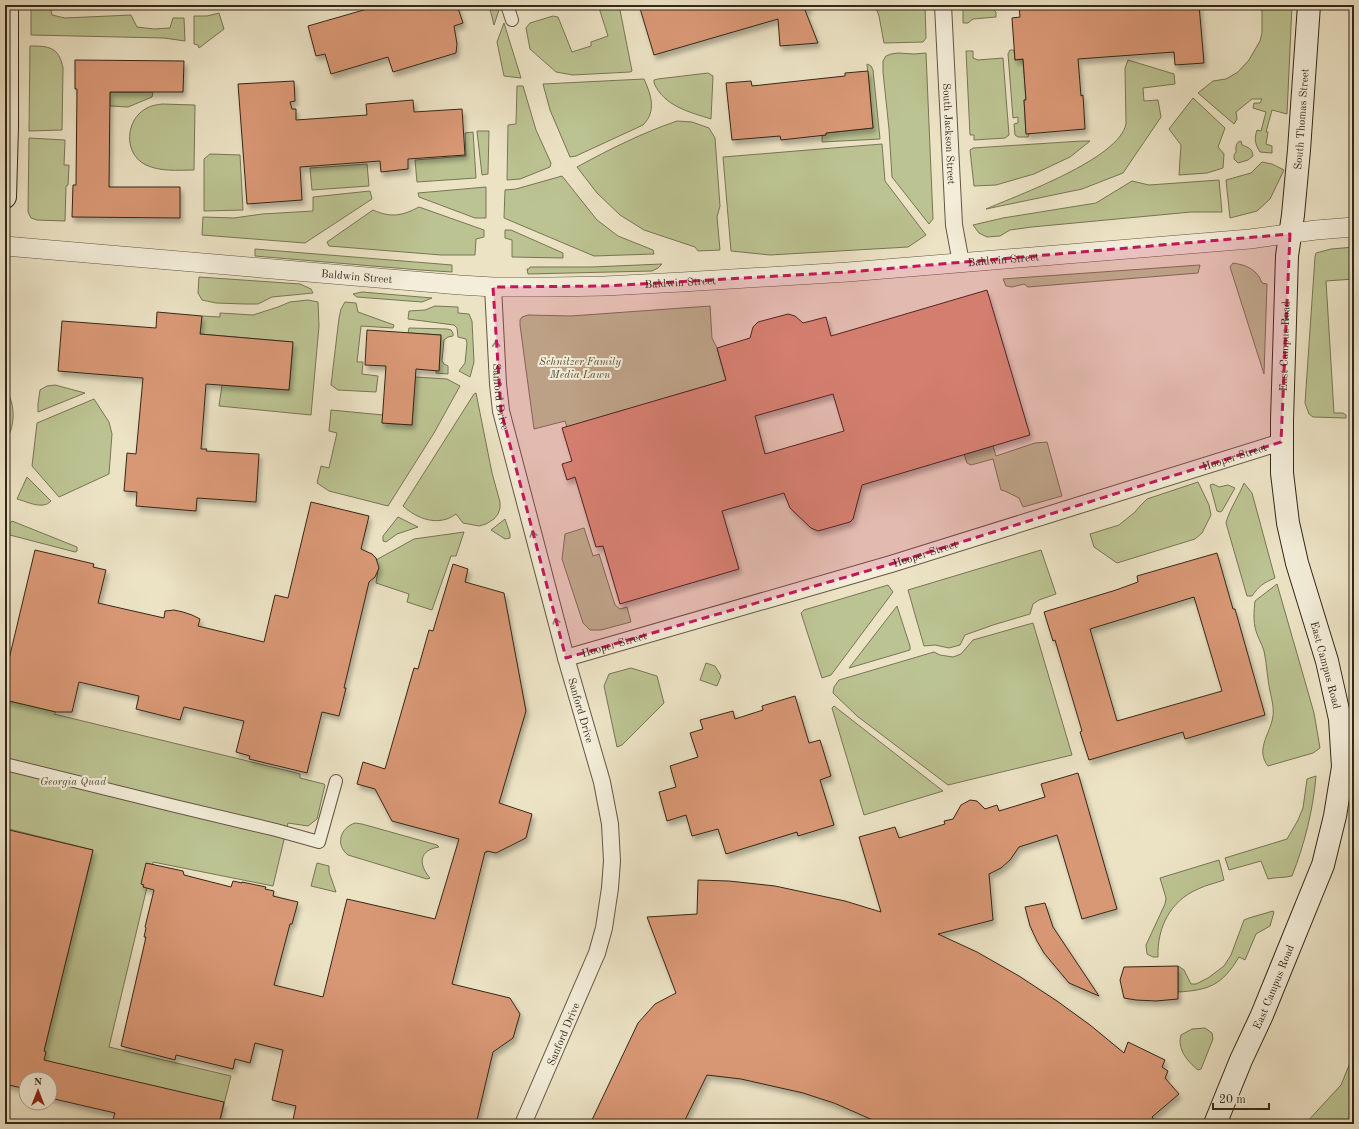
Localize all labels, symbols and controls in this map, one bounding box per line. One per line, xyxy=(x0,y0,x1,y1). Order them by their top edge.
street label: South Thomas Street xyxy=(1293,68,1312,170)
street label: South Jackson Street xyxy=(940,83,956,185)
street label: Baldwin Street xyxy=(967,252,1040,269)
street label: Baldwin Street xyxy=(320,269,393,286)
street label: Baldwin Street xyxy=(644,276,716,291)
street label: East Campus Road xyxy=(1279,301,1293,392)
one-way arrow xyxy=(491,341,500,347)
park label: Schnitzer Family Media Lawn xyxy=(539,357,621,381)
street label: Sanford Drive xyxy=(490,363,510,431)
street label: Hooper Street xyxy=(1201,443,1269,473)
one-way arrow xyxy=(529,531,538,538)
street label: Hooper Street xyxy=(892,539,959,570)
one-way arrow xyxy=(552,618,561,625)
street label: East Campus Road xyxy=(1308,620,1342,711)
street label: Hooper Street xyxy=(581,631,648,660)
street label: Sanford Drive xyxy=(565,677,594,744)
park label: Georgia Quad xyxy=(40,777,106,788)
street label: East Campus Road xyxy=(1252,943,1297,1031)
street label: Sanford Drive xyxy=(546,1002,583,1068)
north arrow xyxy=(18,1071,58,1111)
text: N xyxy=(34,1077,43,1088)
scale bar xyxy=(1213,1085,1269,1111)
text: 20 m xyxy=(1219,1094,1246,1106)

